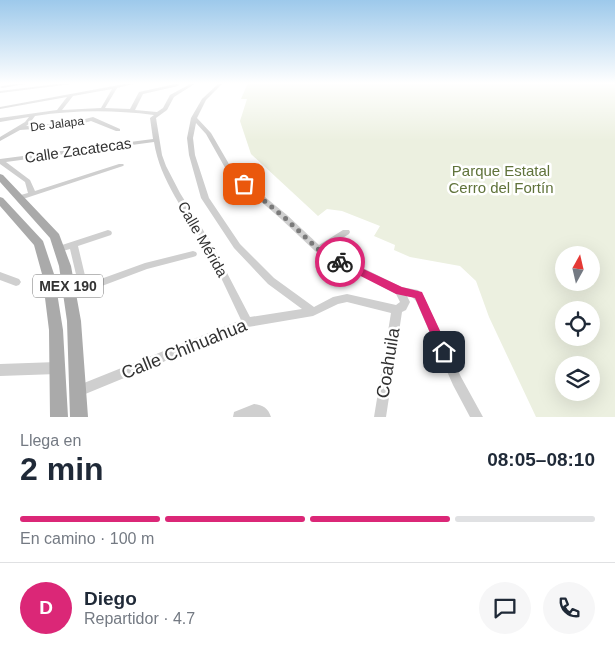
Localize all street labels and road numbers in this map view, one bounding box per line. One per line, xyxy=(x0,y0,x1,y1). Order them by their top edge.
street label: De Jalapa xyxy=(29,114,85,134)
street label: Calle Zacatecas xyxy=(24,134,132,166)
street label: Calle Mérida xyxy=(175,198,232,280)
road number: MEX 190 xyxy=(33,274,103,298)
street label: Calle Chihuahua xyxy=(119,314,250,383)
street label: Coahuila xyxy=(373,325,404,400)

